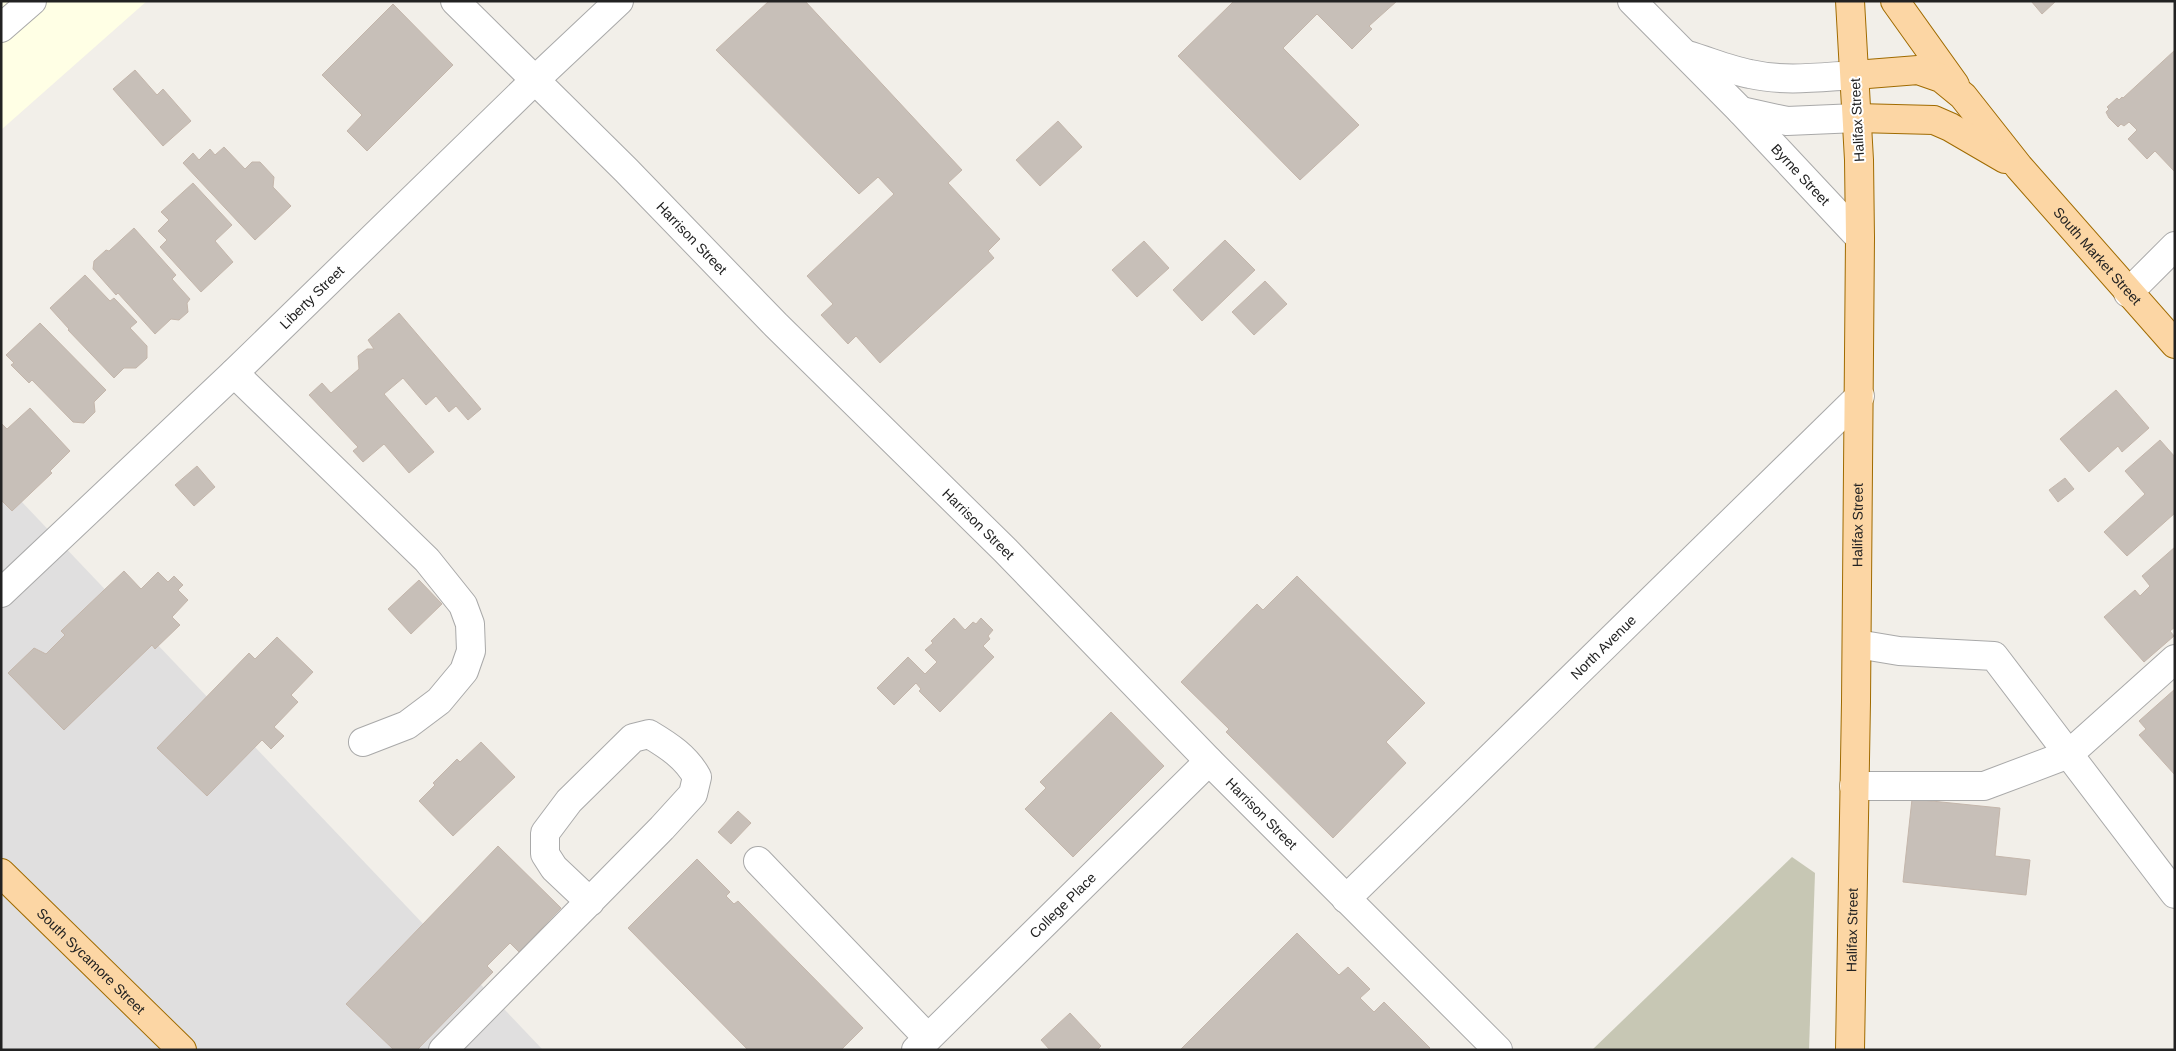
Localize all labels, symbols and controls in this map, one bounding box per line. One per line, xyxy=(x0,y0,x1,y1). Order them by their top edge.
street label: Halifax Street xyxy=(1847,78,1867,162)
street label: Byrne Street xyxy=(1768,141,1833,209)
street label: Harrison Street xyxy=(653,199,730,277)
street label: South Market Street xyxy=(2050,204,2145,308)
street label: Liberty Street xyxy=(276,262,347,332)
street label: Halifax Street xyxy=(1849,483,1866,567)
street label: Harrison Street xyxy=(939,485,1018,563)
street label: North Avenue xyxy=(1567,612,1639,683)
street label: Harrison Street xyxy=(1223,775,1301,853)
street label: College Place xyxy=(1026,869,1099,941)
street label: Halifax Street xyxy=(1843,888,1861,972)
street label: South Sycamore Street xyxy=(34,905,149,1018)

